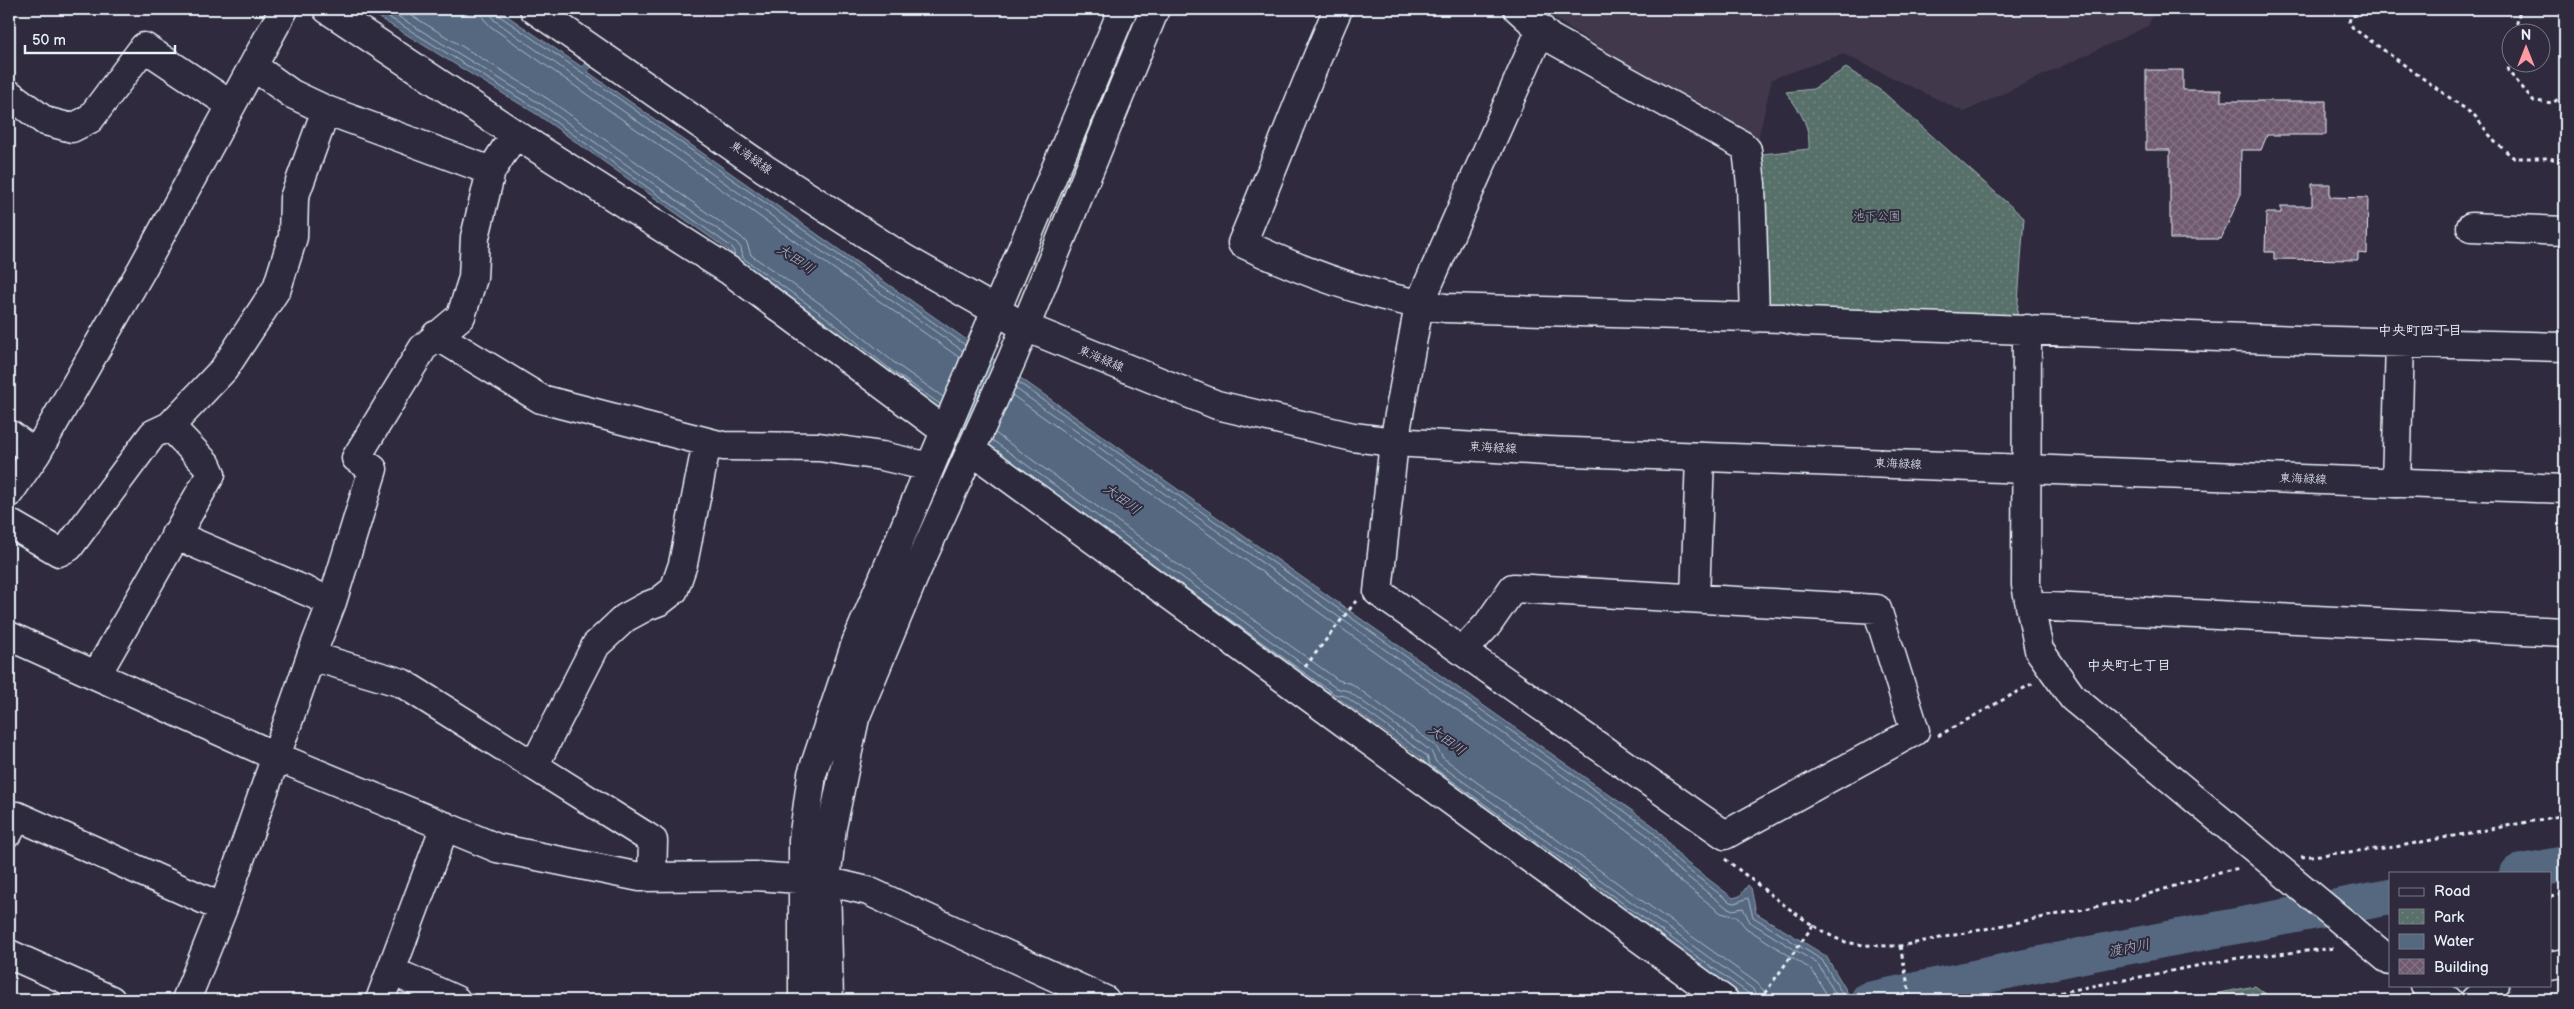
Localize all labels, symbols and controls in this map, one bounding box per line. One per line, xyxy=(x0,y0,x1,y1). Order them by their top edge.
scale bar xyxy=(25,22,175,54)
north arrow xyxy=(2502,22,2552,72)
text: N xyxy=(2521,27,2531,44)
text: 50 m xyxy=(32,31,66,50)
street label: 東海緑線 xyxy=(727,138,775,178)
park label: 池下公園 xyxy=(1853,209,1901,224)
water label: 大田川 xyxy=(774,240,818,278)
district label: 中央町四丁目 xyxy=(2378,322,2462,339)
street label: 東海緑線 xyxy=(1076,343,1126,375)
street label: 東海緑線 xyxy=(1469,439,1517,457)
street label: 東海緑線 xyxy=(1874,456,1922,472)
street label: 東海緑線 xyxy=(2279,471,2327,487)
water label: 大田川 xyxy=(1100,480,1144,518)
district label: 中央町七丁目 xyxy=(2087,657,2171,674)
water label: 大田川 xyxy=(1425,721,1469,759)
legend xyxy=(2389,872,2552,986)
text: Road xyxy=(2434,882,2470,901)
text: Park xyxy=(2434,908,2465,927)
text: Water xyxy=(2434,932,2474,951)
water label: 渡内川 xyxy=(2107,936,2151,960)
text: Building xyxy=(2434,958,2489,977)

